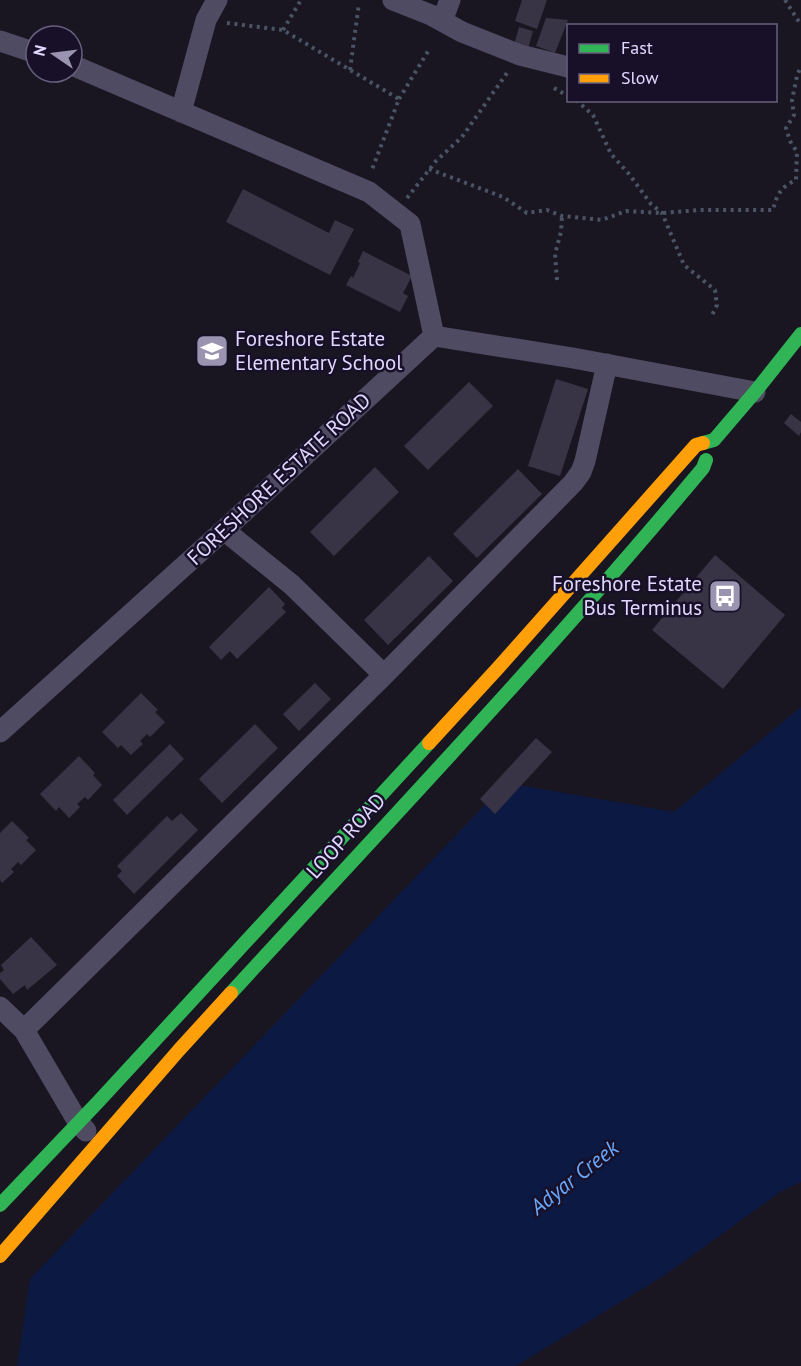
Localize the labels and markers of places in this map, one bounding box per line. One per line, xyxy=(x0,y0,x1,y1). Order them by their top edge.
place label: Foreshore Estate Elementary School xyxy=(235,325,402,376)
school or university icon: Foreshore Estate Elementary School xyxy=(194,333,230,369)
place label: Foreshore Estate Bus Terminus xyxy=(552,570,702,621)
bus stop icon: Foreshore Estate Bus Terminus xyxy=(707,578,743,614)

